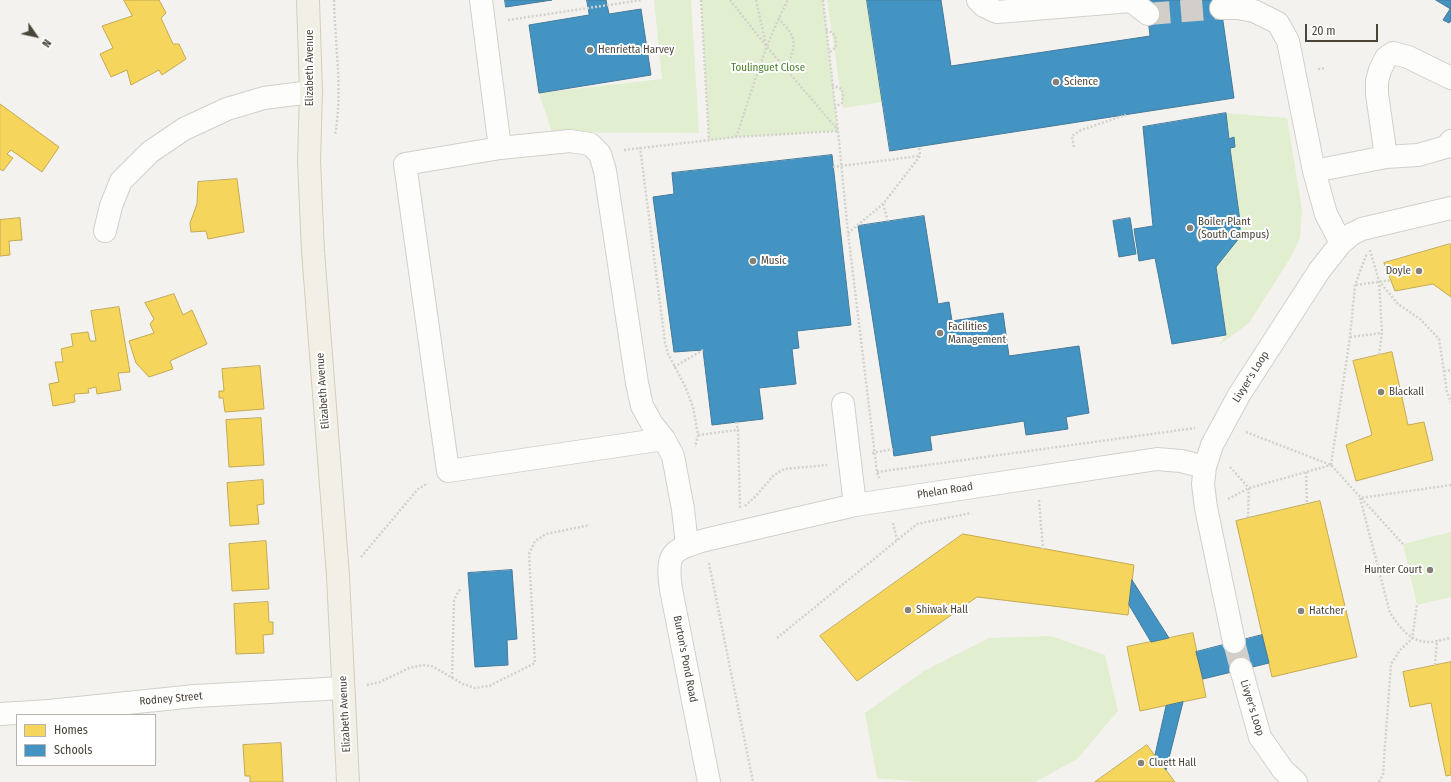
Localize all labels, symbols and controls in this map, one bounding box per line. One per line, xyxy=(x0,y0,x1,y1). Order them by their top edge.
north arrow xyxy=(16,16,56,56)
scale bar xyxy=(1307,16,1380,42)
text: 20 m xyxy=(1312,24,1336,38)
street label: Elizabeth Avenue xyxy=(303,30,317,106)
text: N xyxy=(39,37,54,49)
place label: Henrietta Harvey xyxy=(598,43,674,57)
marker: Henrietta Harvey xyxy=(585,45,595,55)
park label: Toulinguet Close xyxy=(731,61,805,75)
place label: Science xyxy=(1064,75,1098,89)
marker: Science xyxy=(1051,77,1061,87)
place label: Boiler Plant (South Campus) xyxy=(1198,215,1269,241)
marker: Boiler Plant (South Campus) xyxy=(1185,223,1195,233)
place label: Music xyxy=(761,254,787,268)
marker: Music xyxy=(748,256,758,266)
place label: Doyle xyxy=(1386,264,1411,278)
marker: Doyle xyxy=(1414,266,1424,276)
place label: Facilities Management xyxy=(948,320,1006,346)
marker: Facilities Management xyxy=(935,328,945,338)
street label: Livyer's Loop xyxy=(1230,349,1272,405)
street label: Elizabeth Avenue xyxy=(314,352,332,430)
place label: Blackall xyxy=(1389,385,1424,399)
marker: Blackall xyxy=(1376,387,1386,397)
street label: Phelan Road xyxy=(916,480,974,502)
place label: Hunter Court xyxy=(1364,563,1422,577)
marker: Hunter Court xyxy=(1425,565,1435,575)
place label: Shiwak Hall xyxy=(916,603,968,617)
place label: Hatcher xyxy=(1309,604,1344,618)
marker: Shiwak Hall xyxy=(903,605,913,615)
marker: Hatcher xyxy=(1296,606,1306,616)
street label: Burton's Pond Road xyxy=(670,614,700,704)
street label: Elizabeth Avenue xyxy=(336,675,354,753)
street label: Livyer's Loop xyxy=(1237,678,1267,738)
street label: Rodney Street xyxy=(139,690,203,708)
legend xyxy=(16,714,156,766)
text: Homes xyxy=(54,723,88,737)
text: Schools xyxy=(54,743,92,757)
place label: Cluett Hall xyxy=(1149,756,1196,770)
marker: Cluett Hall xyxy=(1136,758,1146,768)

